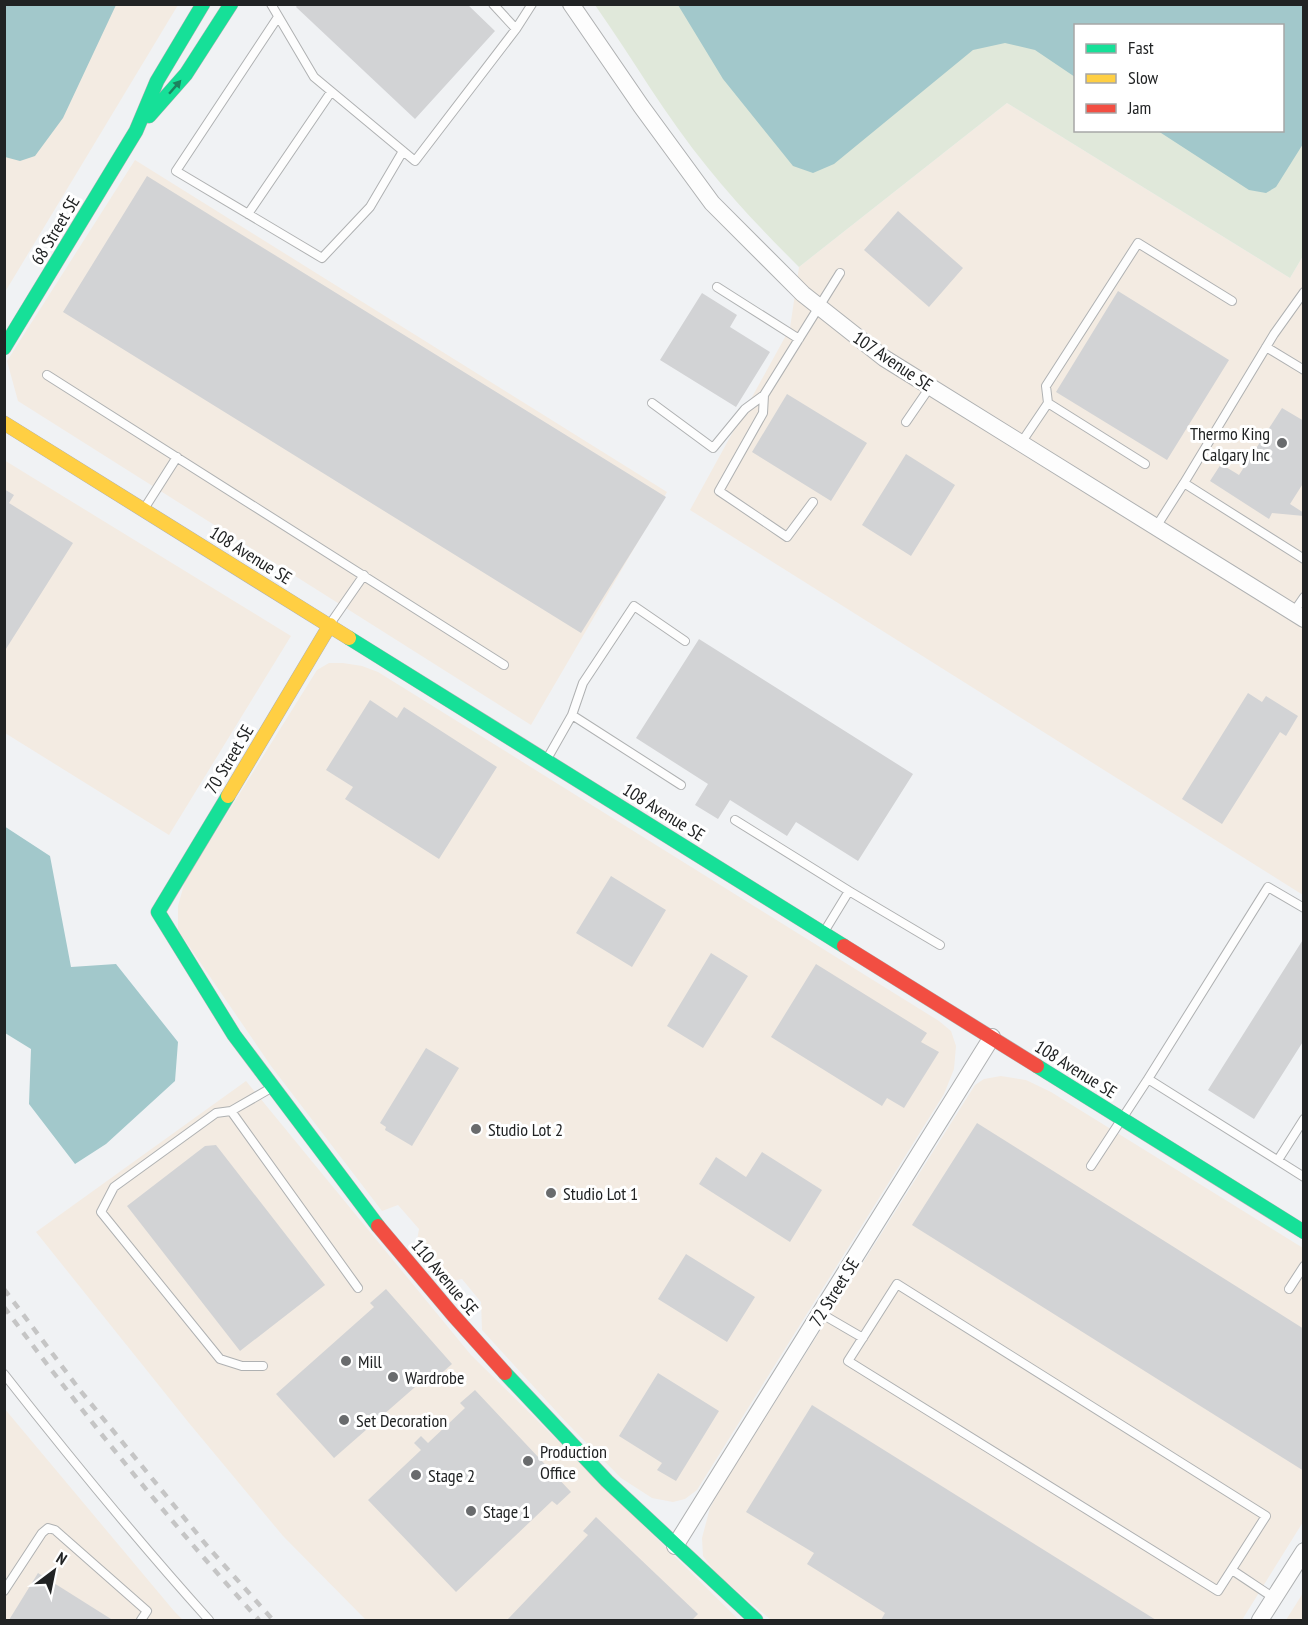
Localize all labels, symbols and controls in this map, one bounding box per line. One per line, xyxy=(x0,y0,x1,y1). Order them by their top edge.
legend xyxy=(1074,24,1284,132)
text: Fast xyxy=(1128,36,1154,59)
text: Slow xyxy=(1128,66,1159,89)
one-way arrow xyxy=(168,79,181,94)
text: Jam xyxy=(1127,96,1151,119)
street label: 68 Street SE xyxy=(25,191,85,269)
street label: 107 Avenue SE xyxy=(849,326,937,396)
place label: Thermo King Calgary Inc xyxy=(1190,422,1271,466)
marker: Thermo King Calgary Inc xyxy=(1275,436,1289,450)
street label: 108 Avenue SE xyxy=(206,521,296,589)
street label: 70 Street SE xyxy=(199,720,259,798)
street label: 108 Avenue SE xyxy=(619,778,709,846)
street label: 108 Avenue SE xyxy=(1031,1035,1121,1103)
place label: Studio Lot 2 xyxy=(488,1118,563,1141)
marker: Studio Lot 2 xyxy=(469,1122,483,1136)
place label: Studio Lot 1 xyxy=(563,1182,638,1205)
marker: Studio Lot 1 xyxy=(544,1186,558,1200)
street label: 110 Avenue SE xyxy=(406,1234,484,1320)
street label: 72 Street SE xyxy=(804,1253,864,1331)
place label: Mill xyxy=(358,1350,383,1373)
marker: Mill xyxy=(339,1354,353,1368)
place label: Wardrobe xyxy=(405,1366,464,1389)
marker: Wardrobe xyxy=(386,1370,400,1384)
place label: Set Decoration xyxy=(356,1409,447,1432)
marker: Set Decoration xyxy=(337,1413,351,1427)
place label: Production Office xyxy=(540,1440,607,1484)
marker: Production Office xyxy=(521,1454,535,1468)
place label: Stage 2 xyxy=(428,1464,475,1487)
marker: Stage 2 xyxy=(409,1468,423,1482)
place label: Stage 1 xyxy=(483,1500,530,1523)
marker: Stage 1 xyxy=(464,1504,478,1518)
north arrow xyxy=(24,1541,84,1601)
text: N xyxy=(53,1548,71,1569)

